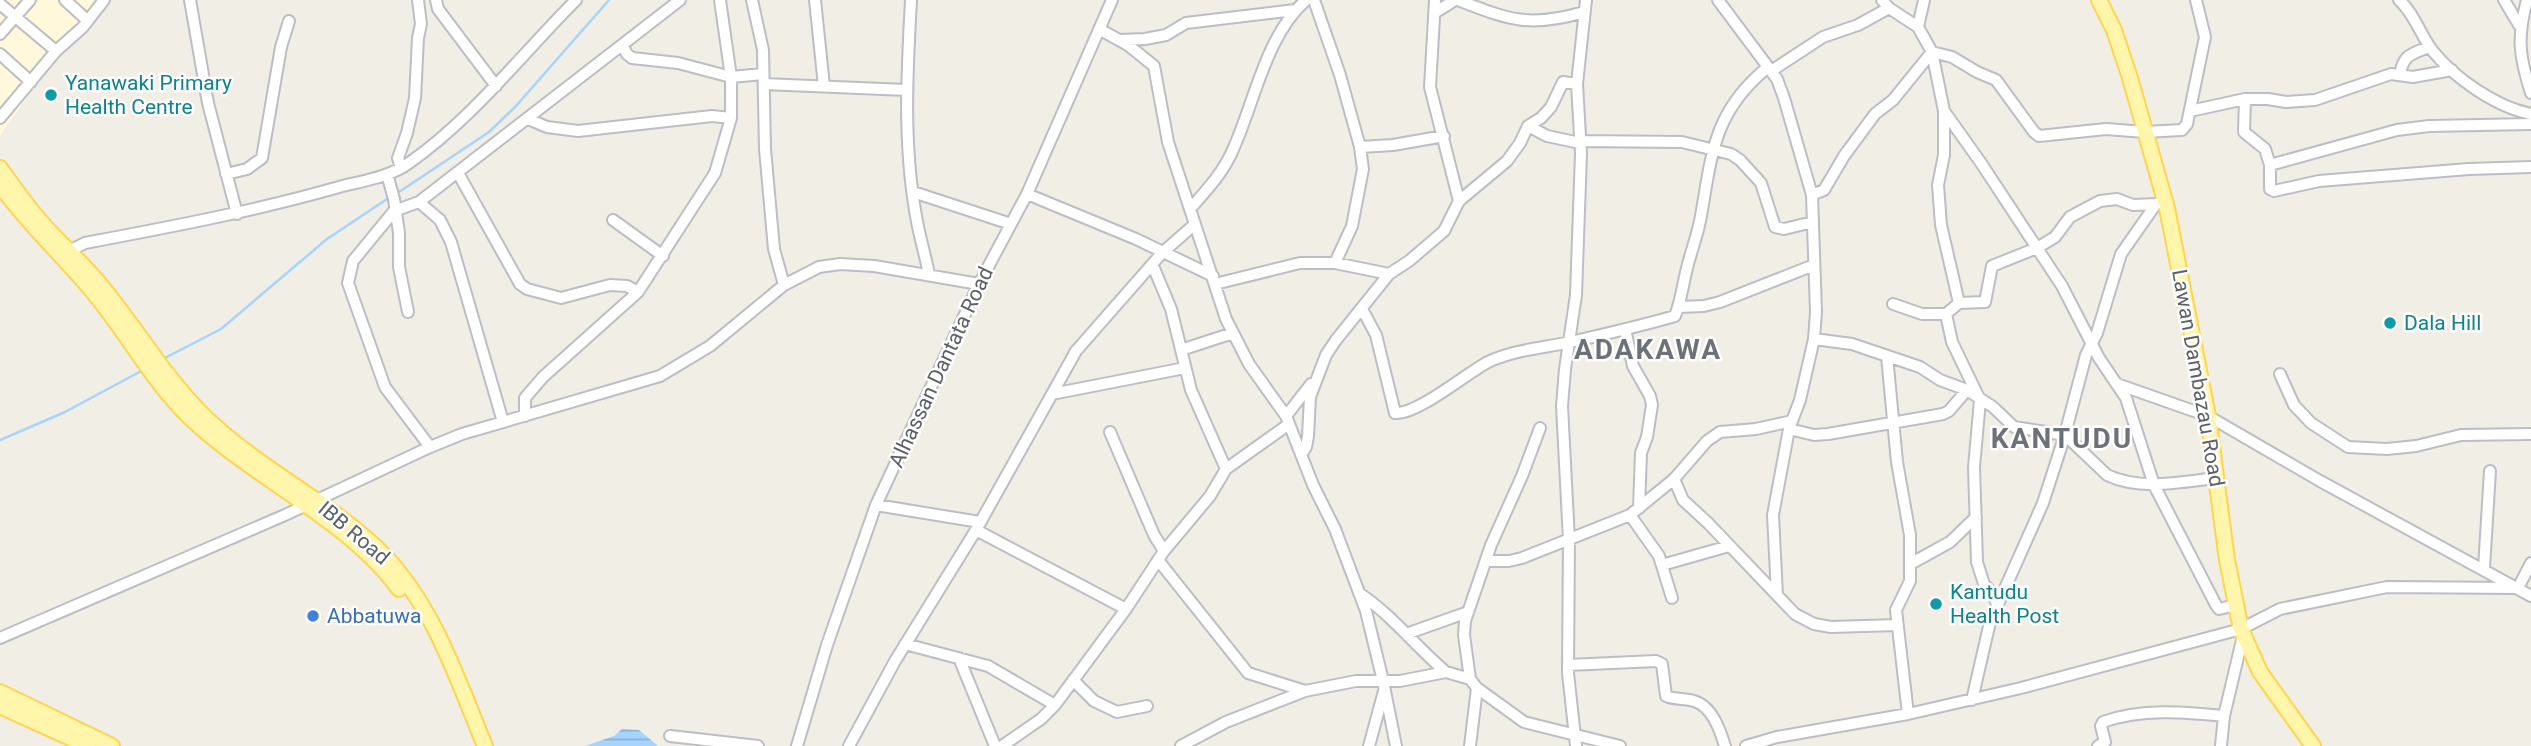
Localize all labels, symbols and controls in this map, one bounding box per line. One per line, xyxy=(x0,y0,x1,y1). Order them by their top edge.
place label: Yanawaki Primary Health Centre xyxy=(65,71,232,119)
marker: Yanawaki Primary Health Centre xyxy=(43,87,59,103)
street label: Alhassan Dantata Road xyxy=(884,263,998,471)
street label: Lawan Dambazau Road xyxy=(2167,267,2229,489)
place label: Dala Hill xyxy=(2404,311,2481,335)
marker: Dala Hill xyxy=(2382,315,2398,331)
district label: ADAKAWA xyxy=(1574,333,1722,366)
district label: KANTUDU xyxy=(1991,422,2133,455)
street label: IBB Road xyxy=(314,496,394,570)
place label: Kantudu Health Post xyxy=(1950,580,2059,628)
marker: Kantudu Health Post xyxy=(1928,596,1944,612)
place label: Abbatuwa xyxy=(327,604,421,628)
marker: Abbatuwa xyxy=(305,608,321,624)

